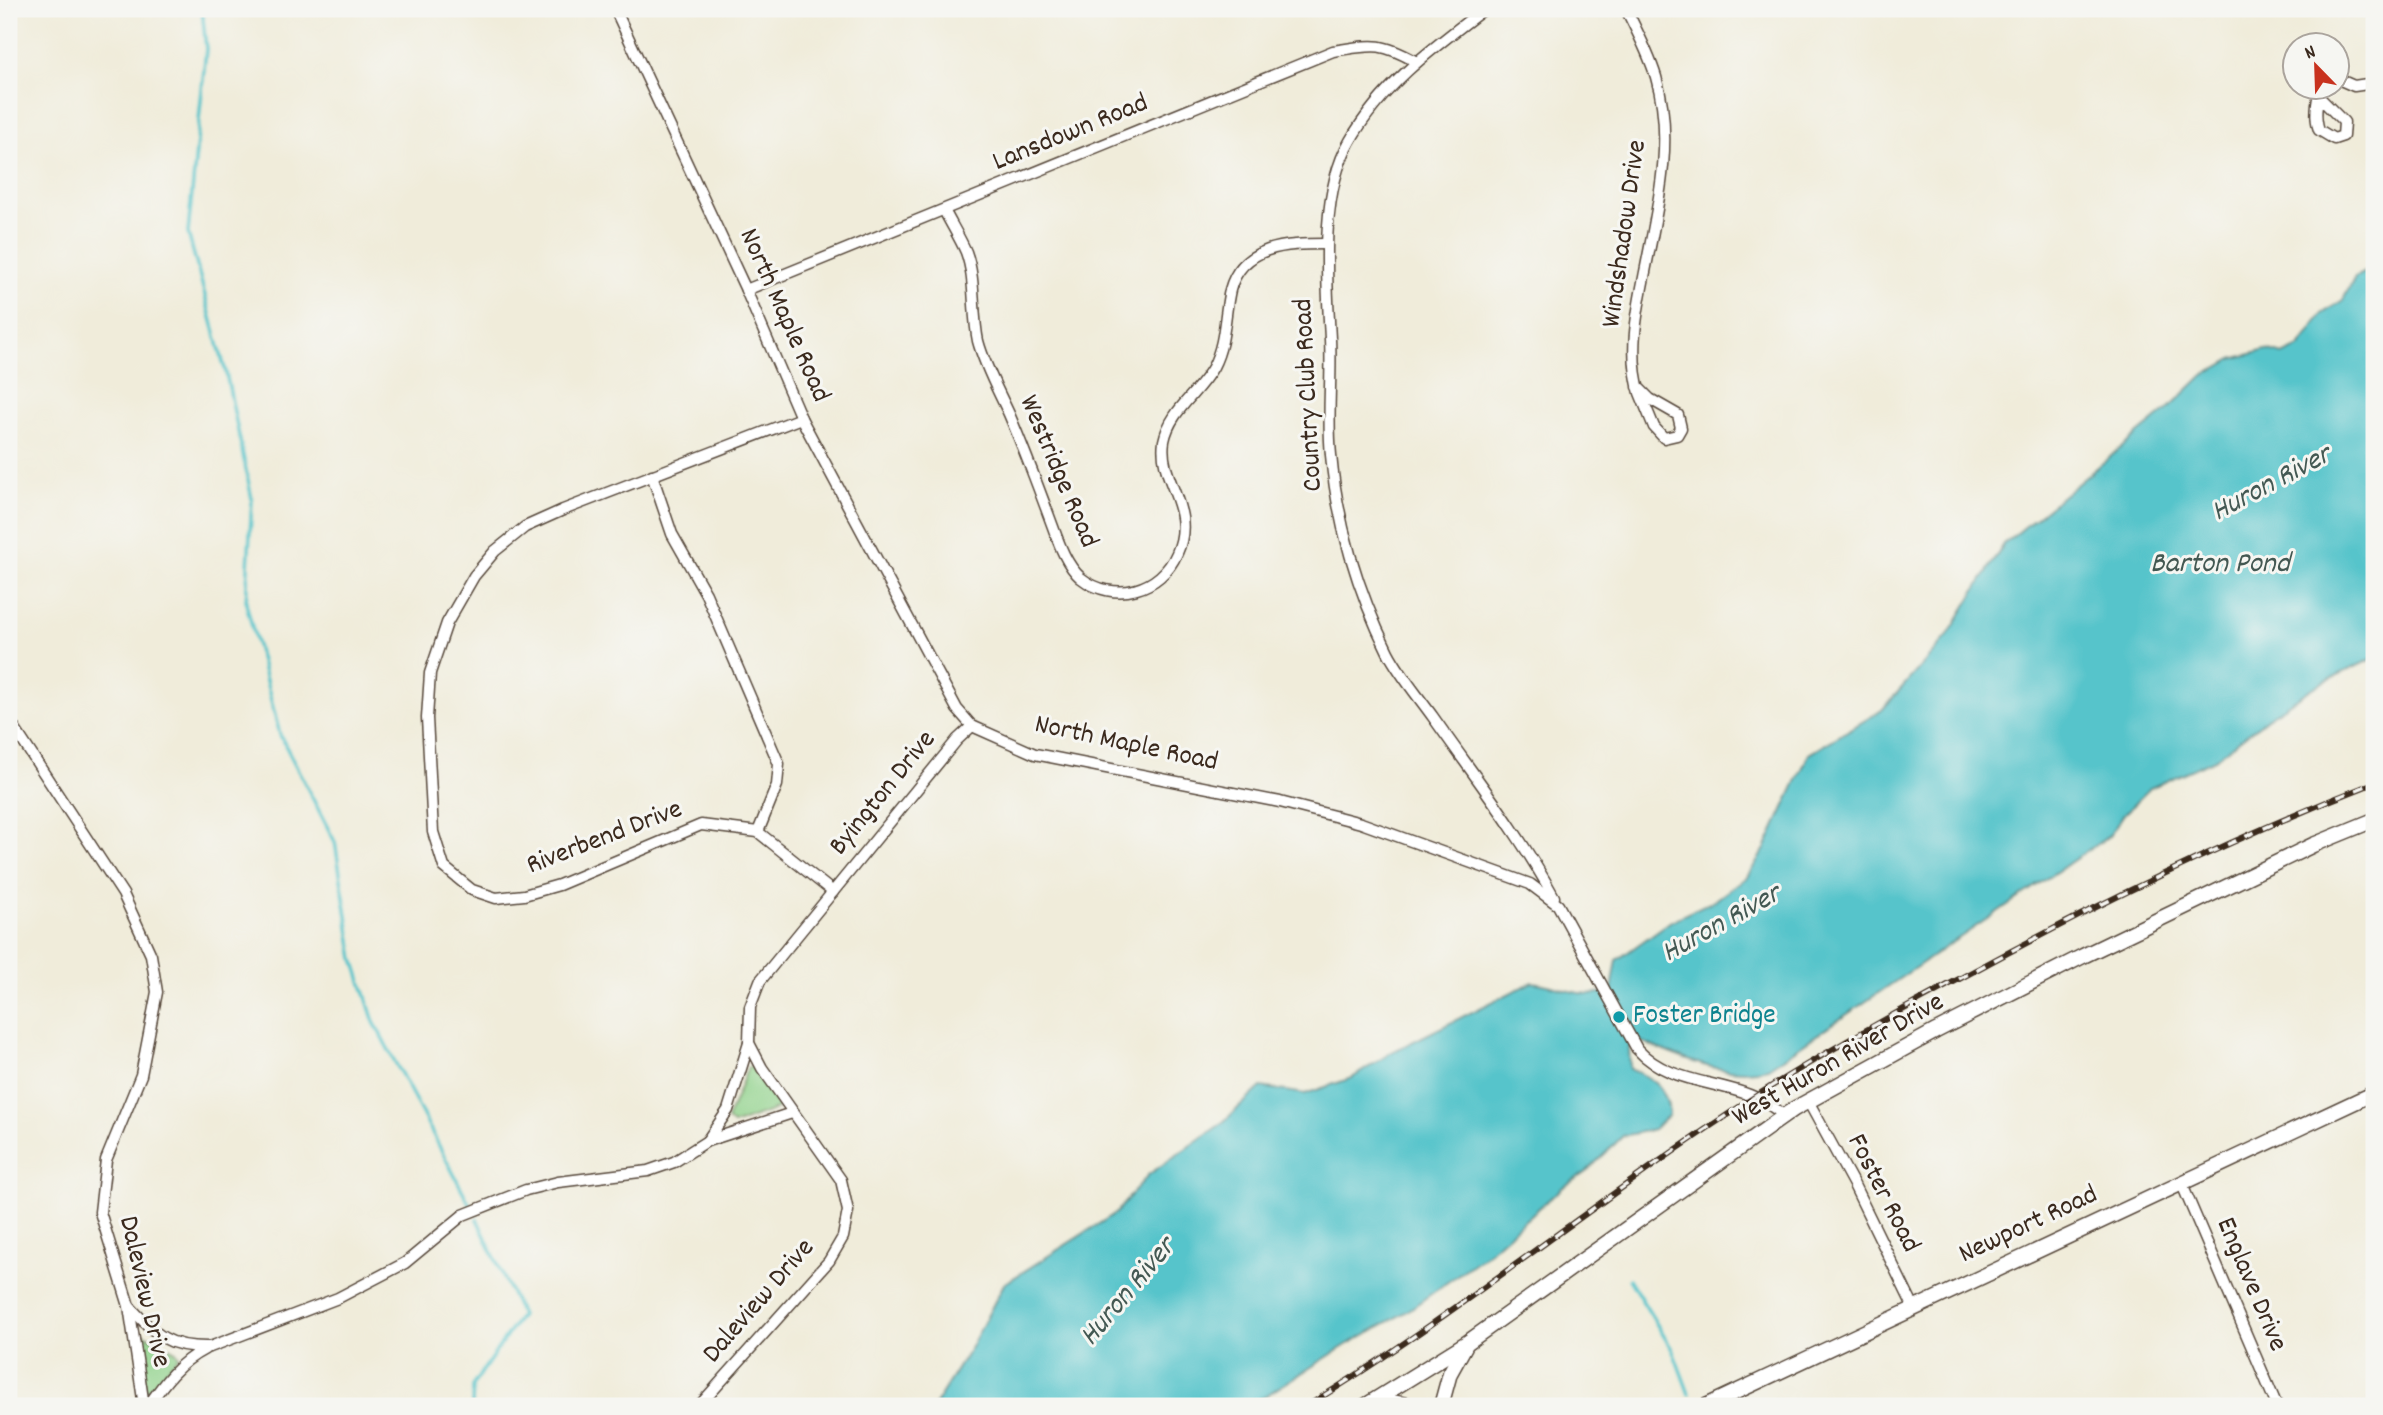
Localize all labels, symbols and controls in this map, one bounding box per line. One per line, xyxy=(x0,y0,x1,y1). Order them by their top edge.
north arrow xyxy=(2282,32,2352,102)
text: N xyxy=(2301,39,2320,68)
street label: Lansdown Road xyxy=(987,85,1155,183)
street label: Windshadow Drive xyxy=(1593,138,1659,330)
street label: North Maple Road xyxy=(727,223,839,409)
street label: Country Club Road xyxy=(1285,297,1335,493)
street label: Westridge Road xyxy=(1007,389,1107,555)
water label: Huron River xyxy=(2204,434,2342,535)
water label: Barton Pond xyxy=(2150,544,2294,587)
street label: North Maple Road xyxy=(1031,706,1221,784)
street label: Byington Drive xyxy=(821,723,947,865)
street label: Riverbend Drive xyxy=(521,791,689,887)
water label: Huron River xyxy=(1655,873,1792,975)
street label: West Huron River Drive xyxy=(1725,984,1953,1138)
place label: Foster Bridge xyxy=(1633,997,1776,1037)
marker: Foster Bridge xyxy=(1611,1009,1627,1025)
street label: Foster Road xyxy=(1835,1128,1929,1260)
street label: Newport Road xyxy=(1953,1176,2105,1276)
street label: Daleview Drive xyxy=(106,1212,180,1372)
street label: Englave Drive xyxy=(2204,1212,2296,1358)
water label: Huron River xyxy=(1071,1227,1189,1357)
street label: Daleview Drive xyxy=(694,1231,826,1373)

